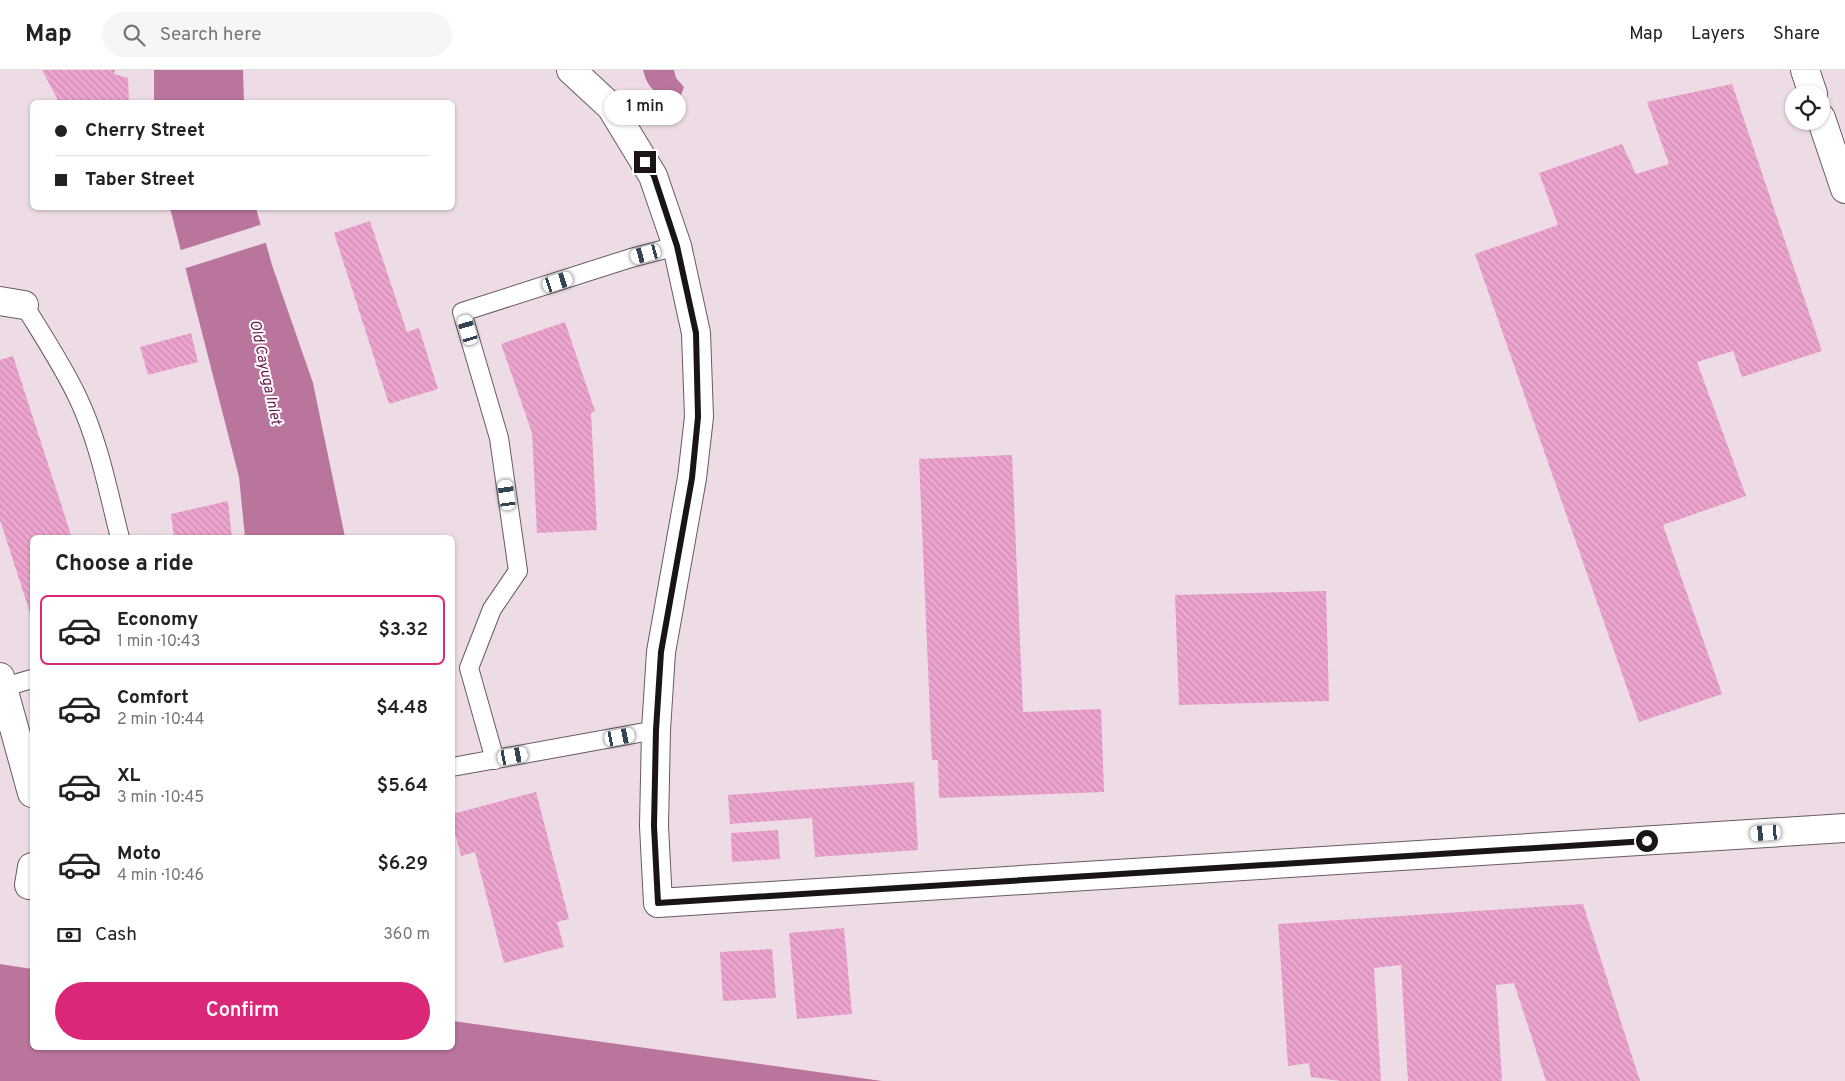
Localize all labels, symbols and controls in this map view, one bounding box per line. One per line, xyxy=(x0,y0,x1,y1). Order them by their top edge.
search box xyxy=(102,12,452,57)
text: Map xyxy=(25,20,72,50)
icon: search xyxy=(120,21,148,49)
text: Search here xyxy=(160,23,261,47)
text: Map xyxy=(1629,23,1663,46)
text: Layers xyxy=(1691,23,1745,46)
text: Share xyxy=(1773,23,1820,46)
map controls xyxy=(1785,85,1830,130)
button: locate xyxy=(1785,85,1830,130)
callout: 1 min xyxy=(604,89,686,124)
text: 1 min xyxy=(626,97,664,117)
text: Cherry Street xyxy=(85,119,205,143)
route end xyxy=(634,151,656,173)
text: Taber Street xyxy=(85,168,195,192)
car xyxy=(629,243,662,265)
car xyxy=(541,270,574,294)
car xyxy=(456,313,479,347)
water label: Old Cayuga Inlet xyxy=(244,318,285,427)
car xyxy=(497,479,516,511)
text: Choose a ride xyxy=(55,551,193,578)
icon: car xyxy=(57,608,102,653)
text: Economy xyxy=(117,608,198,632)
text: $3.32 xyxy=(378,618,428,642)
text: 1 min · 10:43 xyxy=(117,632,200,652)
icon: car xyxy=(57,686,102,731)
text: Comfort xyxy=(117,686,189,710)
text: $4.48 xyxy=(376,696,428,720)
text: 2 min · 10:44 xyxy=(117,710,204,730)
car xyxy=(603,727,636,747)
car xyxy=(496,746,529,766)
icon: car xyxy=(57,764,102,809)
text: XL xyxy=(117,764,140,788)
text: $5.64 xyxy=(377,774,428,798)
text: 3 min · 10:45 xyxy=(117,788,204,808)
car xyxy=(1750,824,1781,842)
route start xyxy=(1636,830,1658,852)
icon: car xyxy=(57,842,102,887)
text: Moto xyxy=(117,842,161,866)
text: $6.29 xyxy=(377,852,428,876)
text: 4 min · 10:46 xyxy=(117,866,204,886)
icon: cash xyxy=(55,921,83,949)
text: Cash xyxy=(95,923,137,947)
text: 360 m xyxy=(383,925,430,945)
button: Confirm xyxy=(55,982,430,1040)

